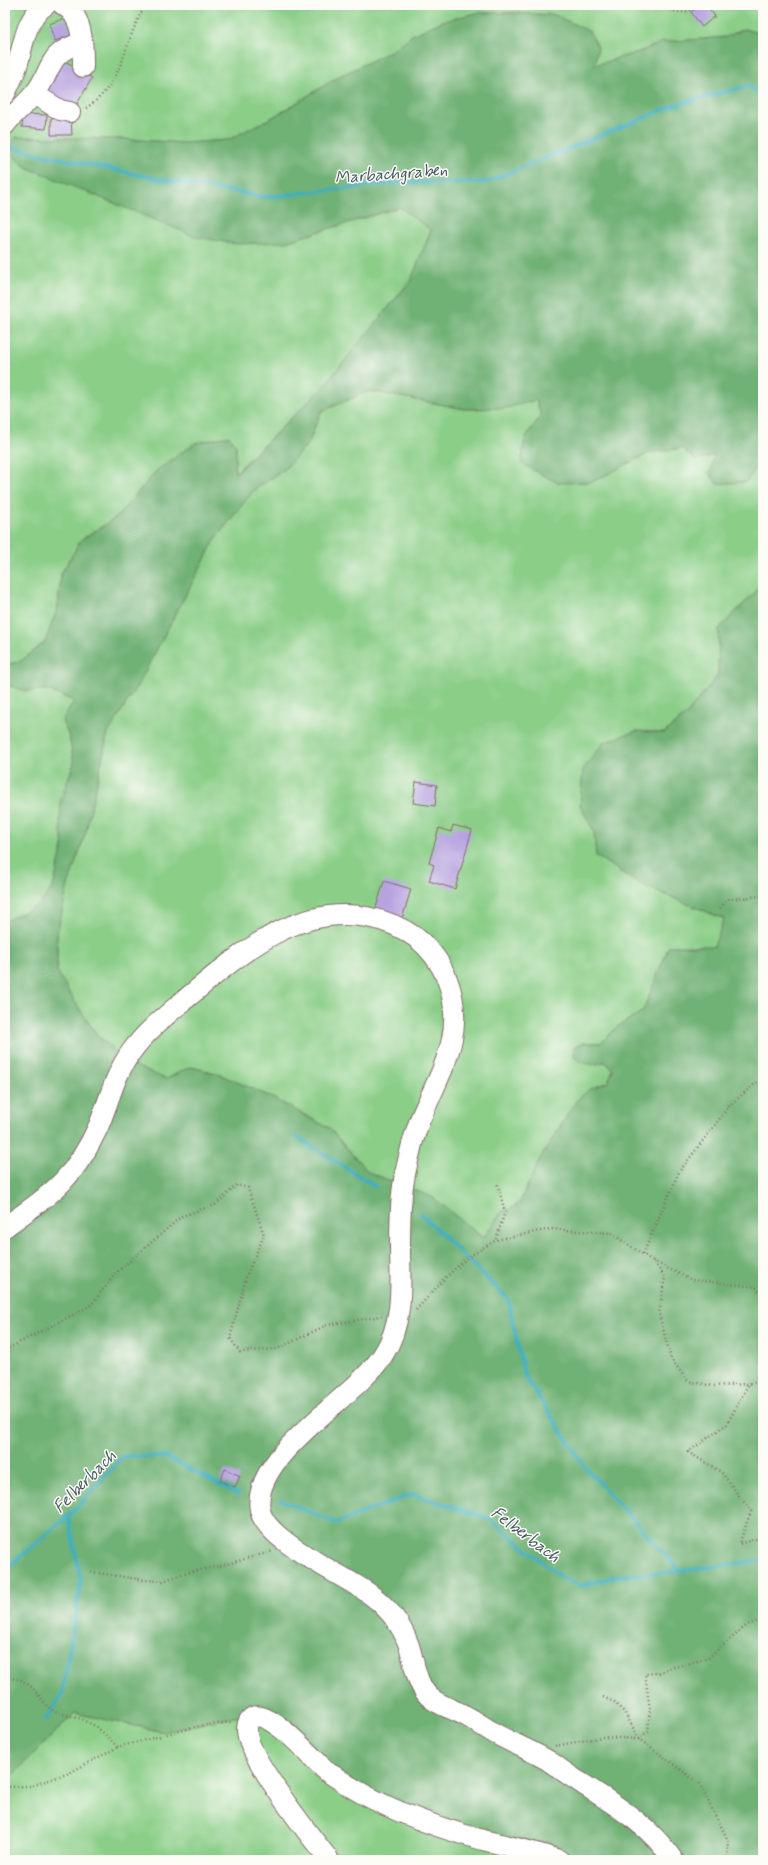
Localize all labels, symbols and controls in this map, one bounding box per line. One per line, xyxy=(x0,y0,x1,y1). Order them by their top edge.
water label: Marbachgraben xyxy=(334,159,448,190)
water label: Felberbach xyxy=(48,1445,121,1518)
water label: Felberbach xyxy=(487,1502,564,1568)

